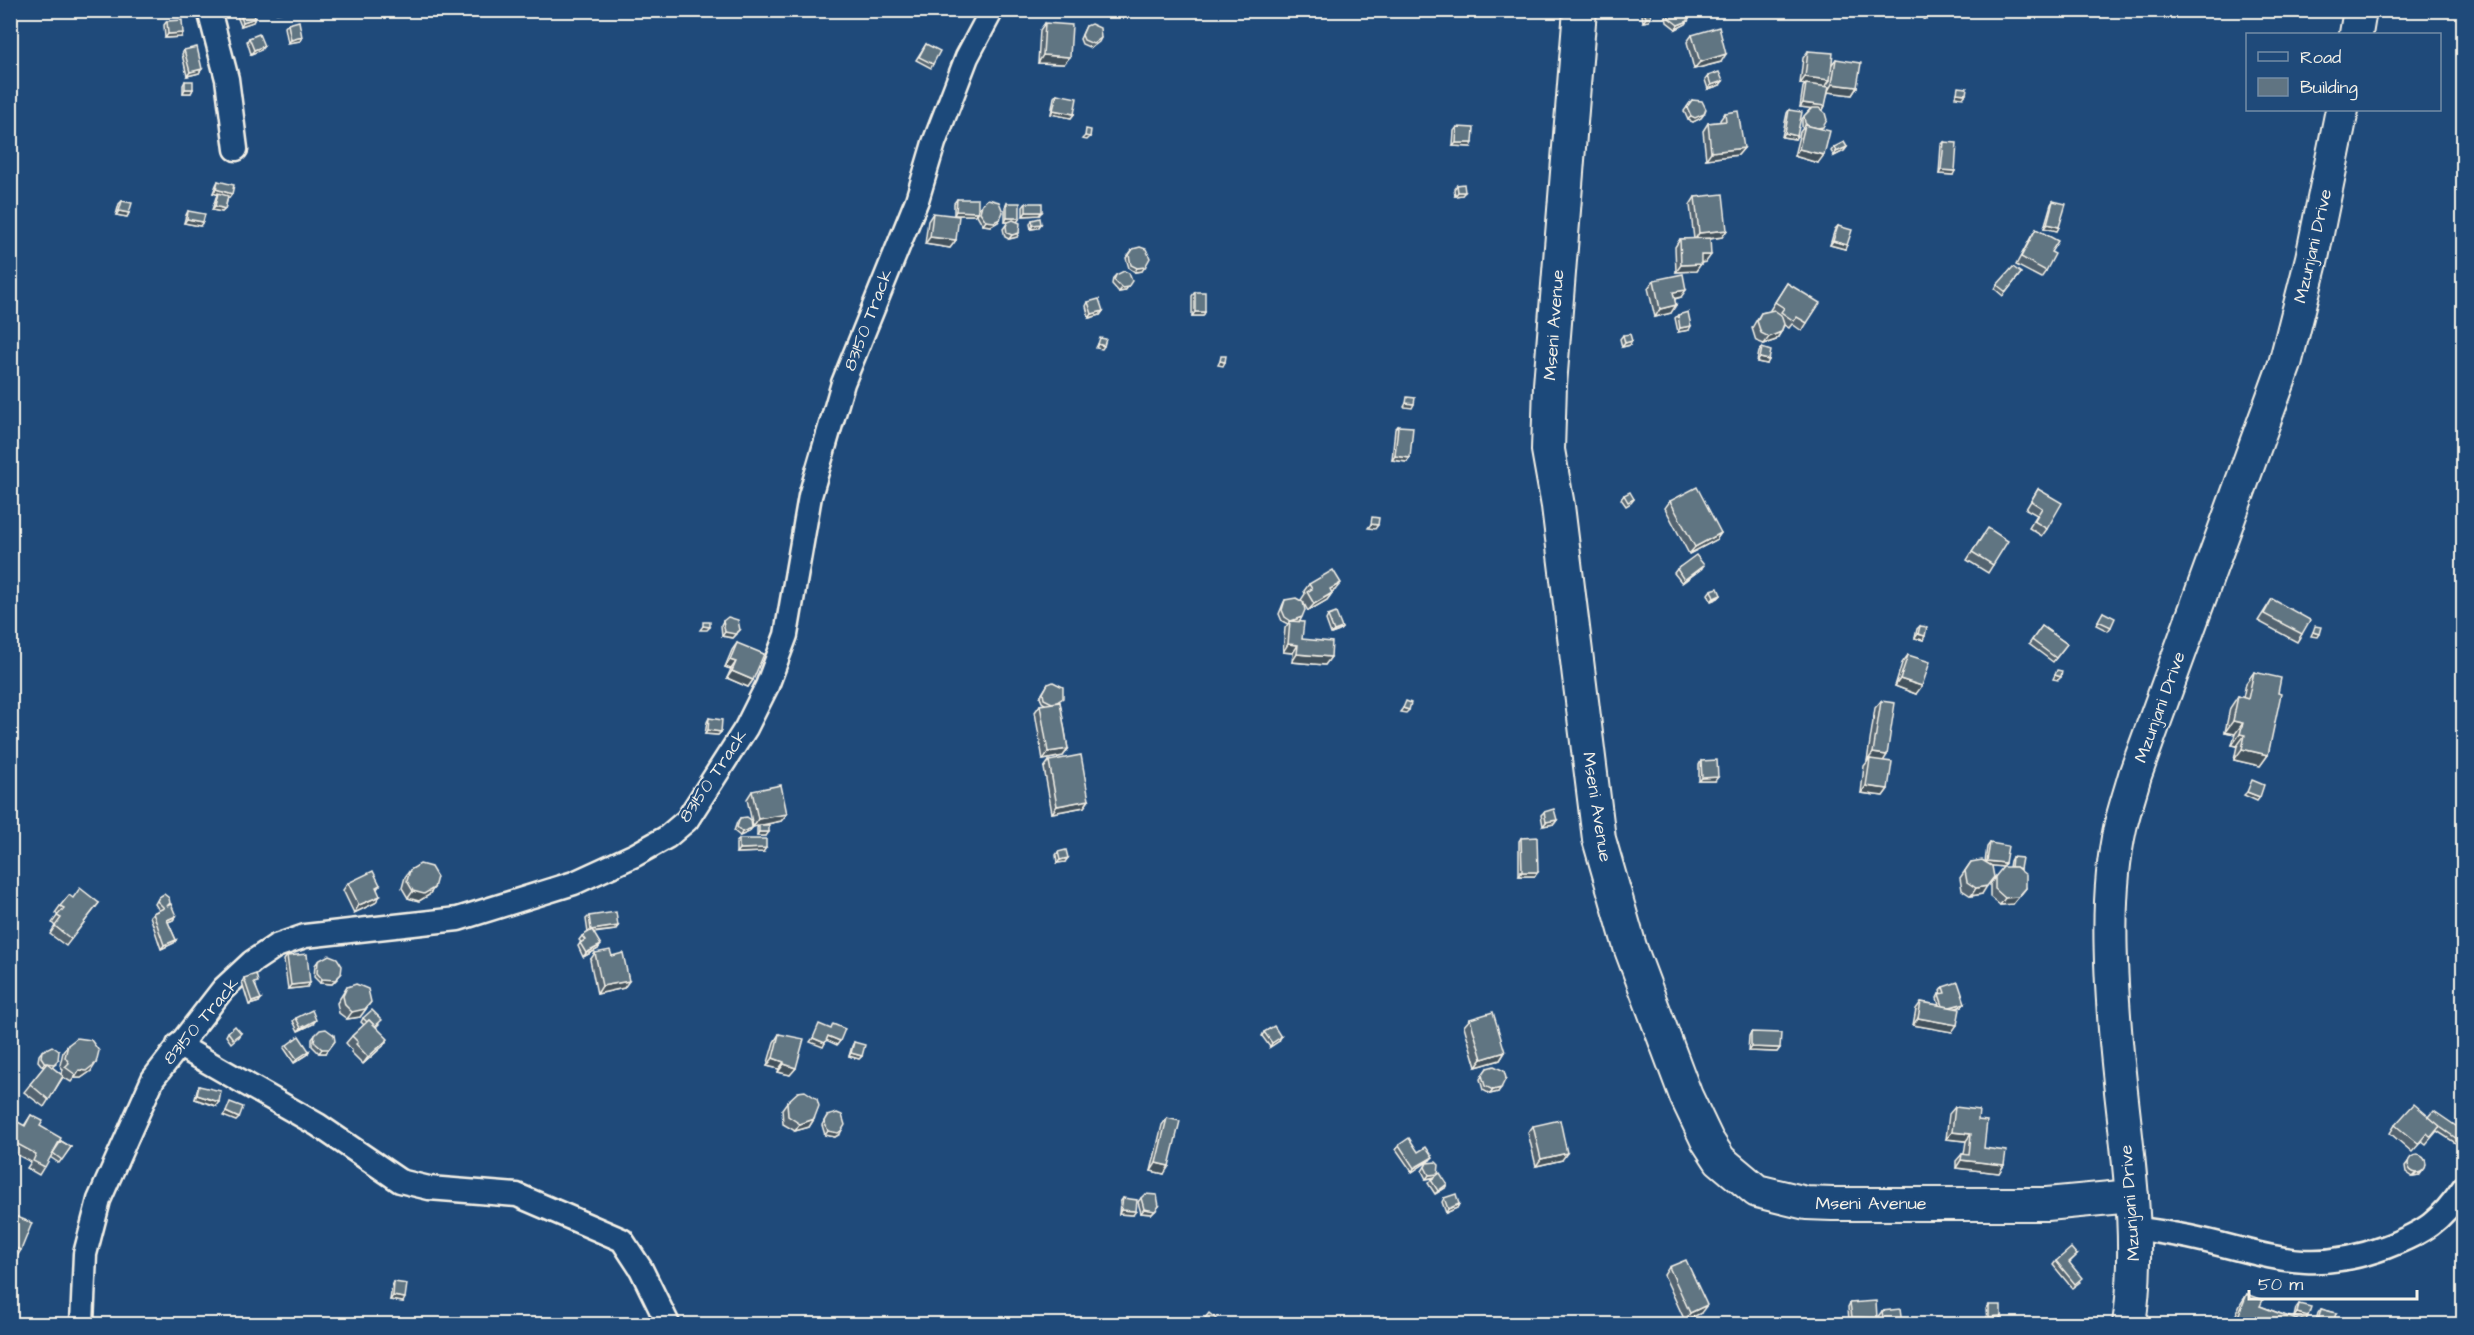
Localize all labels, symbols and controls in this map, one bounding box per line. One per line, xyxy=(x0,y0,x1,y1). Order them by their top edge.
legend xyxy=(2246,33,2441,111)
text: Road xyxy=(2300,45,2341,70)
text: Building xyxy=(2300,75,2358,101)
street label: Mzunjani Drive xyxy=(2288,186,2338,306)
street label: 83150 Track xyxy=(837,265,899,375)
street label: Mseni Avenue xyxy=(1538,268,1570,381)
street label: Mzunjani Drive xyxy=(2128,648,2192,766)
street label: 83150 Track xyxy=(673,725,753,827)
street label: Mseni Avenue xyxy=(1576,750,1618,864)
street label: 83150 Track xyxy=(157,972,245,1070)
street label: Mzunjani Drive xyxy=(2113,1144,2147,1262)
street label: Mseni Avenue xyxy=(1815,1191,1927,1216)
scale bar xyxy=(2249,1263,2417,1301)
text: 50 m xyxy=(2258,1272,2303,1297)

